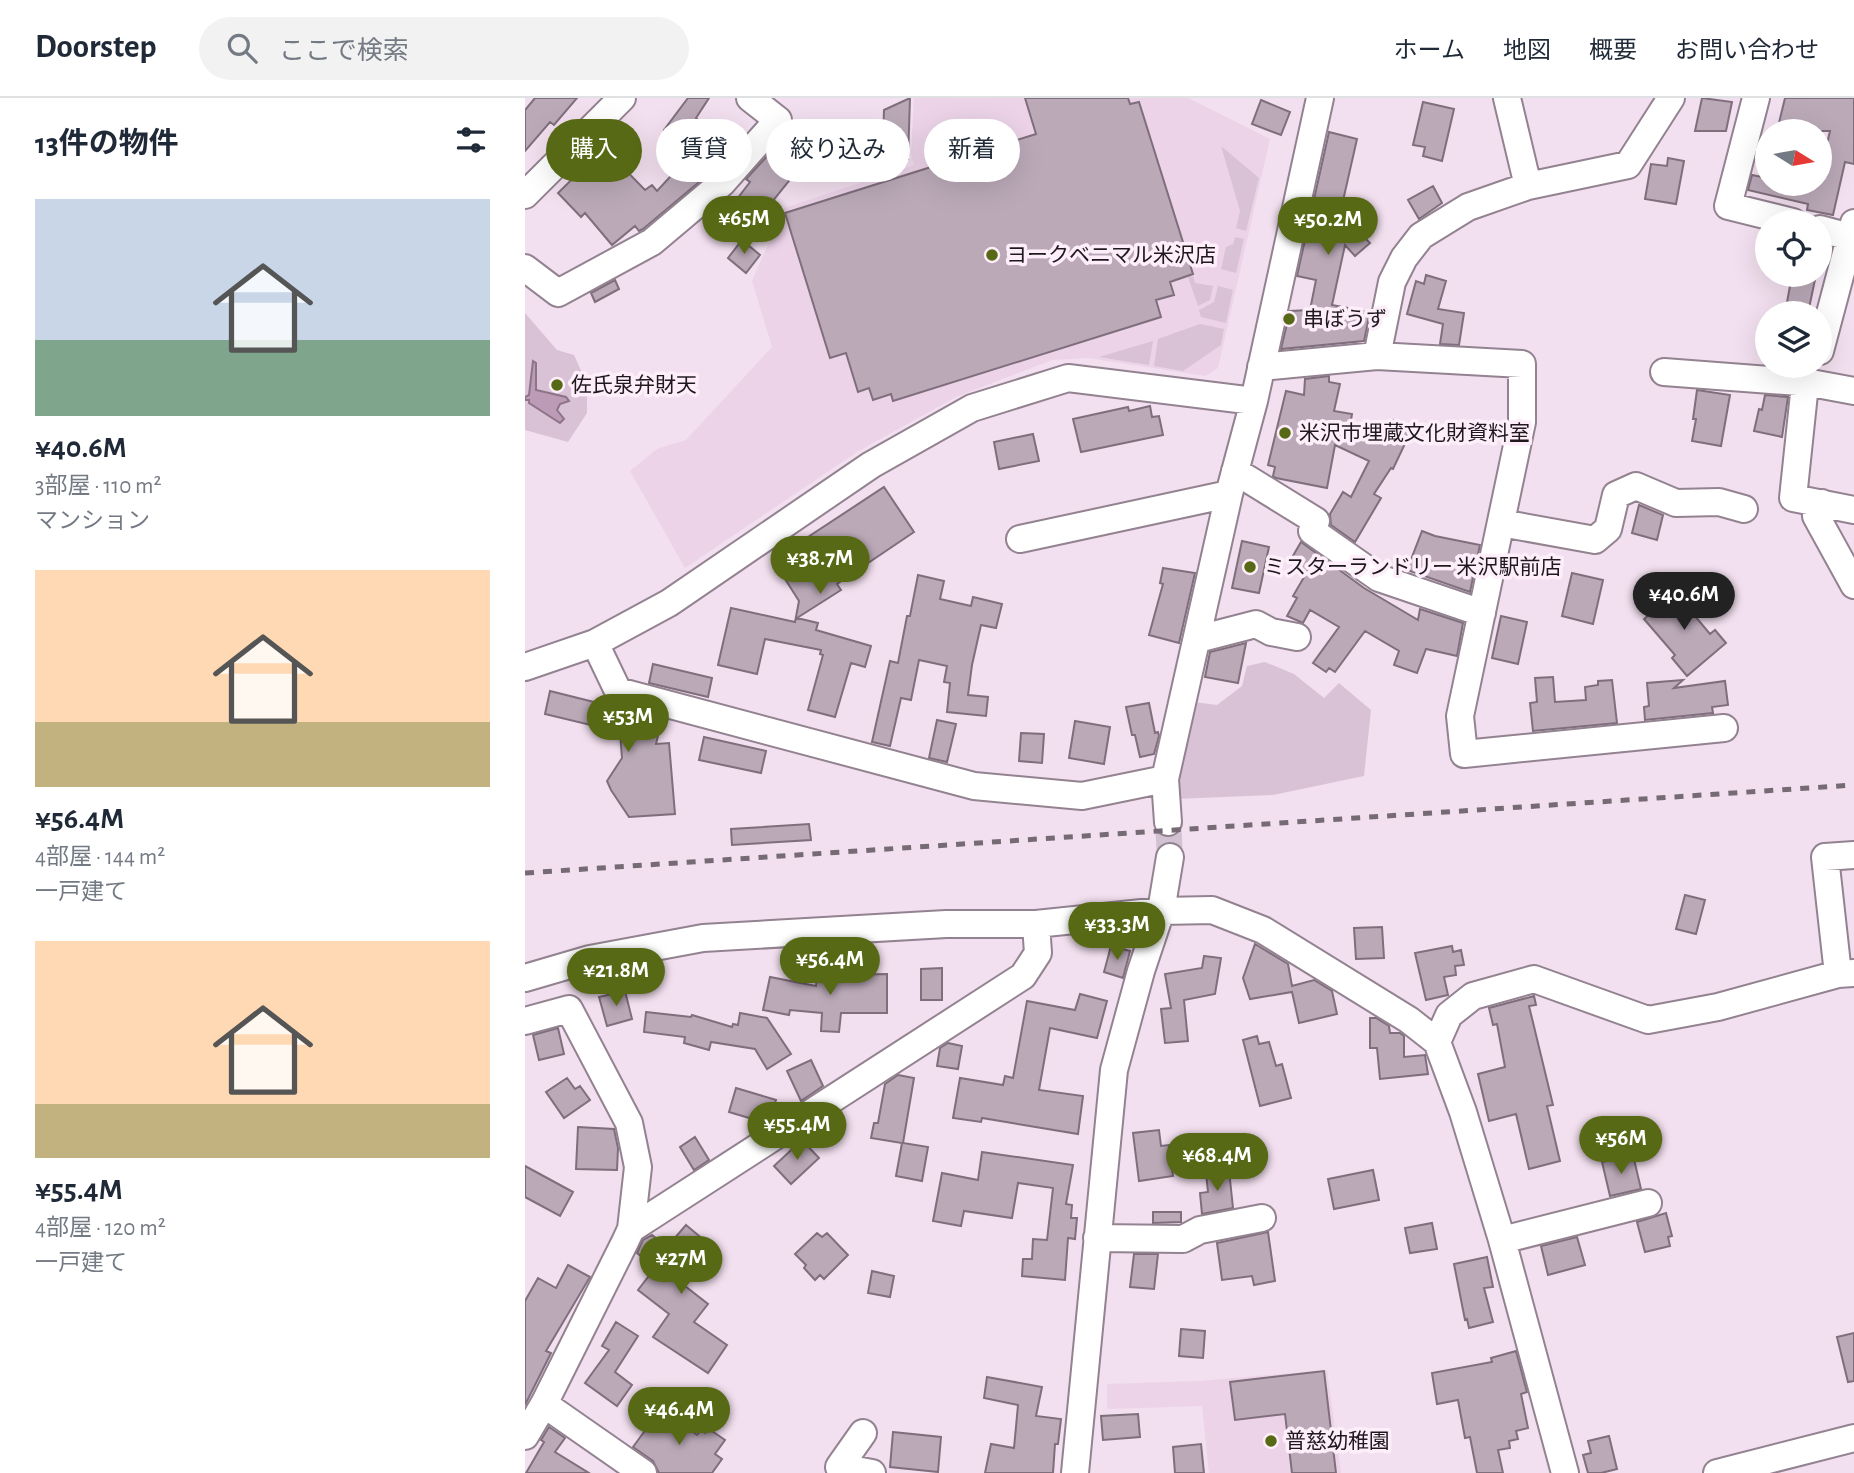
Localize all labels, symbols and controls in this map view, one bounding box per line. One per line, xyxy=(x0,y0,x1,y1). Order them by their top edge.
search box xyxy=(199,17,689,80)
icon: search xyxy=(223,29,261,67)
text: Doorstep xyxy=(35,31,157,64)
text: ここで検索 xyxy=(279,38,409,64)
text: ホーム xyxy=(1394,39,1465,63)
text: 地図 xyxy=(1503,39,1551,63)
text: 概要 xyxy=(1589,39,1637,63)
text: お問い合わせ xyxy=(1675,39,1819,63)
chip: 購入 xyxy=(546,119,642,182)
chip: 賃貸 xyxy=(656,119,752,182)
chip: 絞り込み xyxy=(766,119,910,182)
chip: 新着 xyxy=(924,119,1020,182)
north arrow xyxy=(1755,119,1832,196)
map controls xyxy=(1755,119,1832,378)
icon: filters xyxy=(452,121,490,159)
text: 13件の物件 xyxy=(35,129,179,159)
pin: ¥65M xyxy=(703,197,785,256)
pin: ¥50.2M xyxy=(1271,198,1385,257)
text: ¥65M xyxy=(718,207,770,230)
text: ¥50.2M xyxy=(1294,208,1362,231)
button: locate xyxy=(1755,210,1832,287)
place label: ヨークベニマル米沢店 xyxy=(1006,244,1216,266)
icon: home xyxy=(200,245,326,371)
marker: ヨークベニマル米沢店 xyxy=(984,247,1000,263)
button: layers xyxy=(1755,301,1832,378)
place label: 串ぼうず xyxy=(1303,308,1387,330)
marker: 串ぼうず xyxy=(1281,311,1297,327)
place label: 佐氏泉弁財天 xyxy=(571,374,697,396)
marker: 佐氏泉弁財天 xyxy=(549,377,565,393)
place label: 米沢市埋蔵文化財資料室 xyxy=(1299,422,1530,444)
marker: 米沢市埋蔵文化財資料室 xyxy=(1277,425,1293,441)
text: ¥40.6M xyxy=(35,433,127,463)
text: 3部屋 · 110 m² xyxy=(35,475,162,498)
text: マンション xyxy=(35,510,150,533)
pin: ¥38.7M xyxy=(763,536,877,596)
text: ¥38.7M xyxy=(787,547,853,570)
place label: ミスターランドリー 米沢駅前店 xyxy=(1264,556,1561,578)
marker: ミスターランドリー 米沢駅前店 xyxy=(1242,559,1258,575)
pin: ¥40.6M xyxy=(1627,573,1741,632)
text: ¥40.6M xyxy=(1649,583,1719,606)
icon: home xyxy=(200,616,326,742)
pin: ¥53M xyxy=(587,694,669,754)
text: ¥53M xyxy=(603,705,653,728)
text: ¥56.4M xyxy=(35,804,124,834)
text: 4部屋 · 144 m² xyxy=(35,846,165,869)
text: 一戸建て xyxy=(35,881,127,904)
pin: ¥33.3M xyxy=(1060,902,1174,962)
text: ¥33.3M xyxy=(1084,913,1150,936)
pin: ¥56.4M xyxy=(773,937,887,997)
pin: ¥21.8M xyxy=(559,948,673,1008)
text: ¥56.4M xyxy=(796,948,864,971)
text: ¥21.8M xyxy=(583,959,649,982)
icon: home xyxy=(200,987,326,1113)
pin: ¥55.4M xyxy=(740,1102,854,1162)
text: ¥55.4M xyxy=(763,1113,831,1136)
pin: ¥56M xyxy=(1580,1116,1662,1176)
text: ¥56M xyxy=(1595,1127,1647,1150)
pin: ¥68.4M xyxy=(1160,1134,1274,1193)
text: ¥68.4M xyxy=(1182,1144,1252,1167)
text: ¥55.4M xyxy=(35,1175,123,1205)
text: 4部屋 · 120 m² xyxy=(35,1217,166,1240)
pin: ¥27M xyxy=(640,1236,722,1296)
text: ¥27M xyxy=(655,1247,707,1270)
text: 一戸建て xyxy=(35,1252,127,1275)
pin: ¥46.4M xyxy=(622,1388,736,1447)
text: ¥46.4M xyxy=(644,1398,714,1421)
place label: 普慈幼稚園 xyxy=(1285,1430,1390,1452)
marker: 普慈幼稚園 xyxy=(1263,1433,1279,1449)

